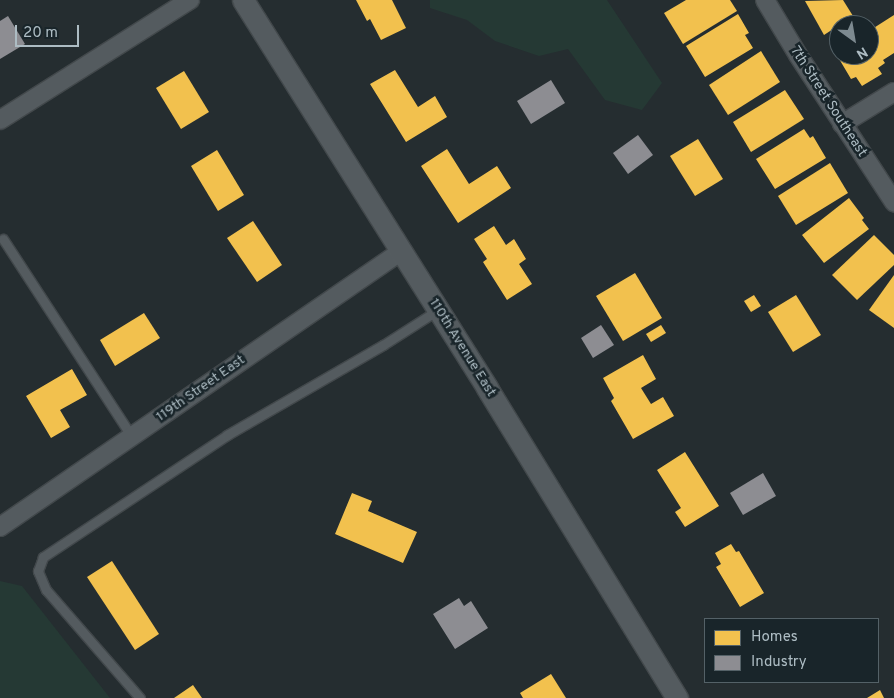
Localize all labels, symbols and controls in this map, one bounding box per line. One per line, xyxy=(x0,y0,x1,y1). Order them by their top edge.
scale bar xyxy=(18,15,81,47)
north arrow xyxy=(829,15,879,65)
text: 20 m xyxy=(23,24,58,43)
text: N xyxy=(853,42,870,62)
street label: 7th Street Southeast xyxy=(786,44,870,160)
street label: 110th Avenue East xyxy=(425,296,499,400)
street label: 119th Street East xyxy=(153,352,249,426)
legend xyxy=(704,618,879,683)
text: Homes xyxy=(751,628,798,647)
text: Industry xyxy=(751,653,807,672)

